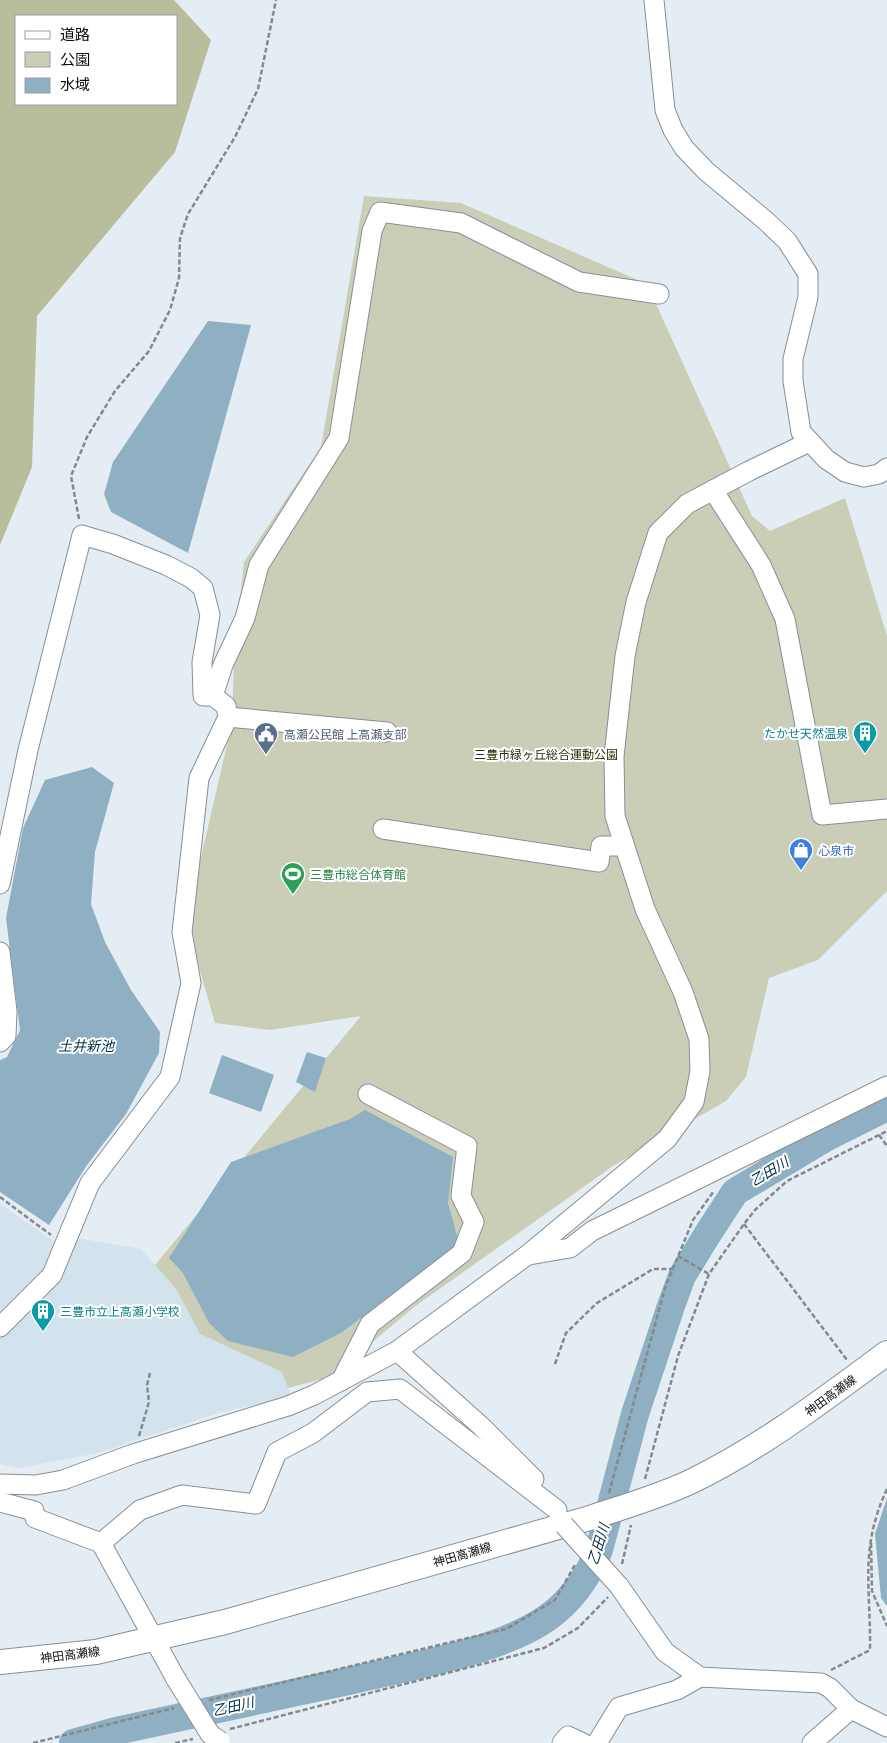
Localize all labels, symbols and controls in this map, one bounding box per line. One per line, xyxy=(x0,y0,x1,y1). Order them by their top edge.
legend xyxy=(15,15,178,105)
text: 道路 xyxy=(60,25,90,43)
text: 公園 xyxy=(60,50,90,68)
text: 水域 xyxy=(60,75,90,93)
building icon: たかせ天然温泉 xyxy=(852,720,878,754)
public building icon: 高瀬公民館 上高瀬支部 xyxy=(253,721,279,755)
place label: たかせ天然温泉 xyxy=(764,726,848,740)
place label: 高瀬公民館 上高瀬支部 xyxy=(284,727,406,741)
park label: 三豊市緑ヶ丘総合運動公園 xyxy=(474,747,618,761)
shop icon: 心泉市 xyxy=(788,837,814,871)
place label: 心泉市 xyxy=(818,843,854,857)
sports icon: 三豊市総合体育館 xyxy=(280,861,306,895)
place label: 三豊市総合体育館 xyxy=(310,867,406,881)
water label: 土井新池 xyxy=(58,1037,116,1054)
water label: 乙田川 xyxy=(747,1152,793,1189)
building icon: 三豊市立上高瀬小学校 xyxy=(30,1298,56,1332)
place label: 三豊市立上高瀬小学校 xyxy=(60,1304,180,1318)
street label: 神田高瀬線 xyxy=(802,1372,858,1418)
water label: 乙田川 xyxy=(584,1520,613,1567)
street label: 神田高瀬線 xyxy=(431,1539,493,1569)
street label: 神田高瀬線 xyxy=(39,1643,101,1665)
water label: 乙田川 xyxy=(211,1693,257,1719)

